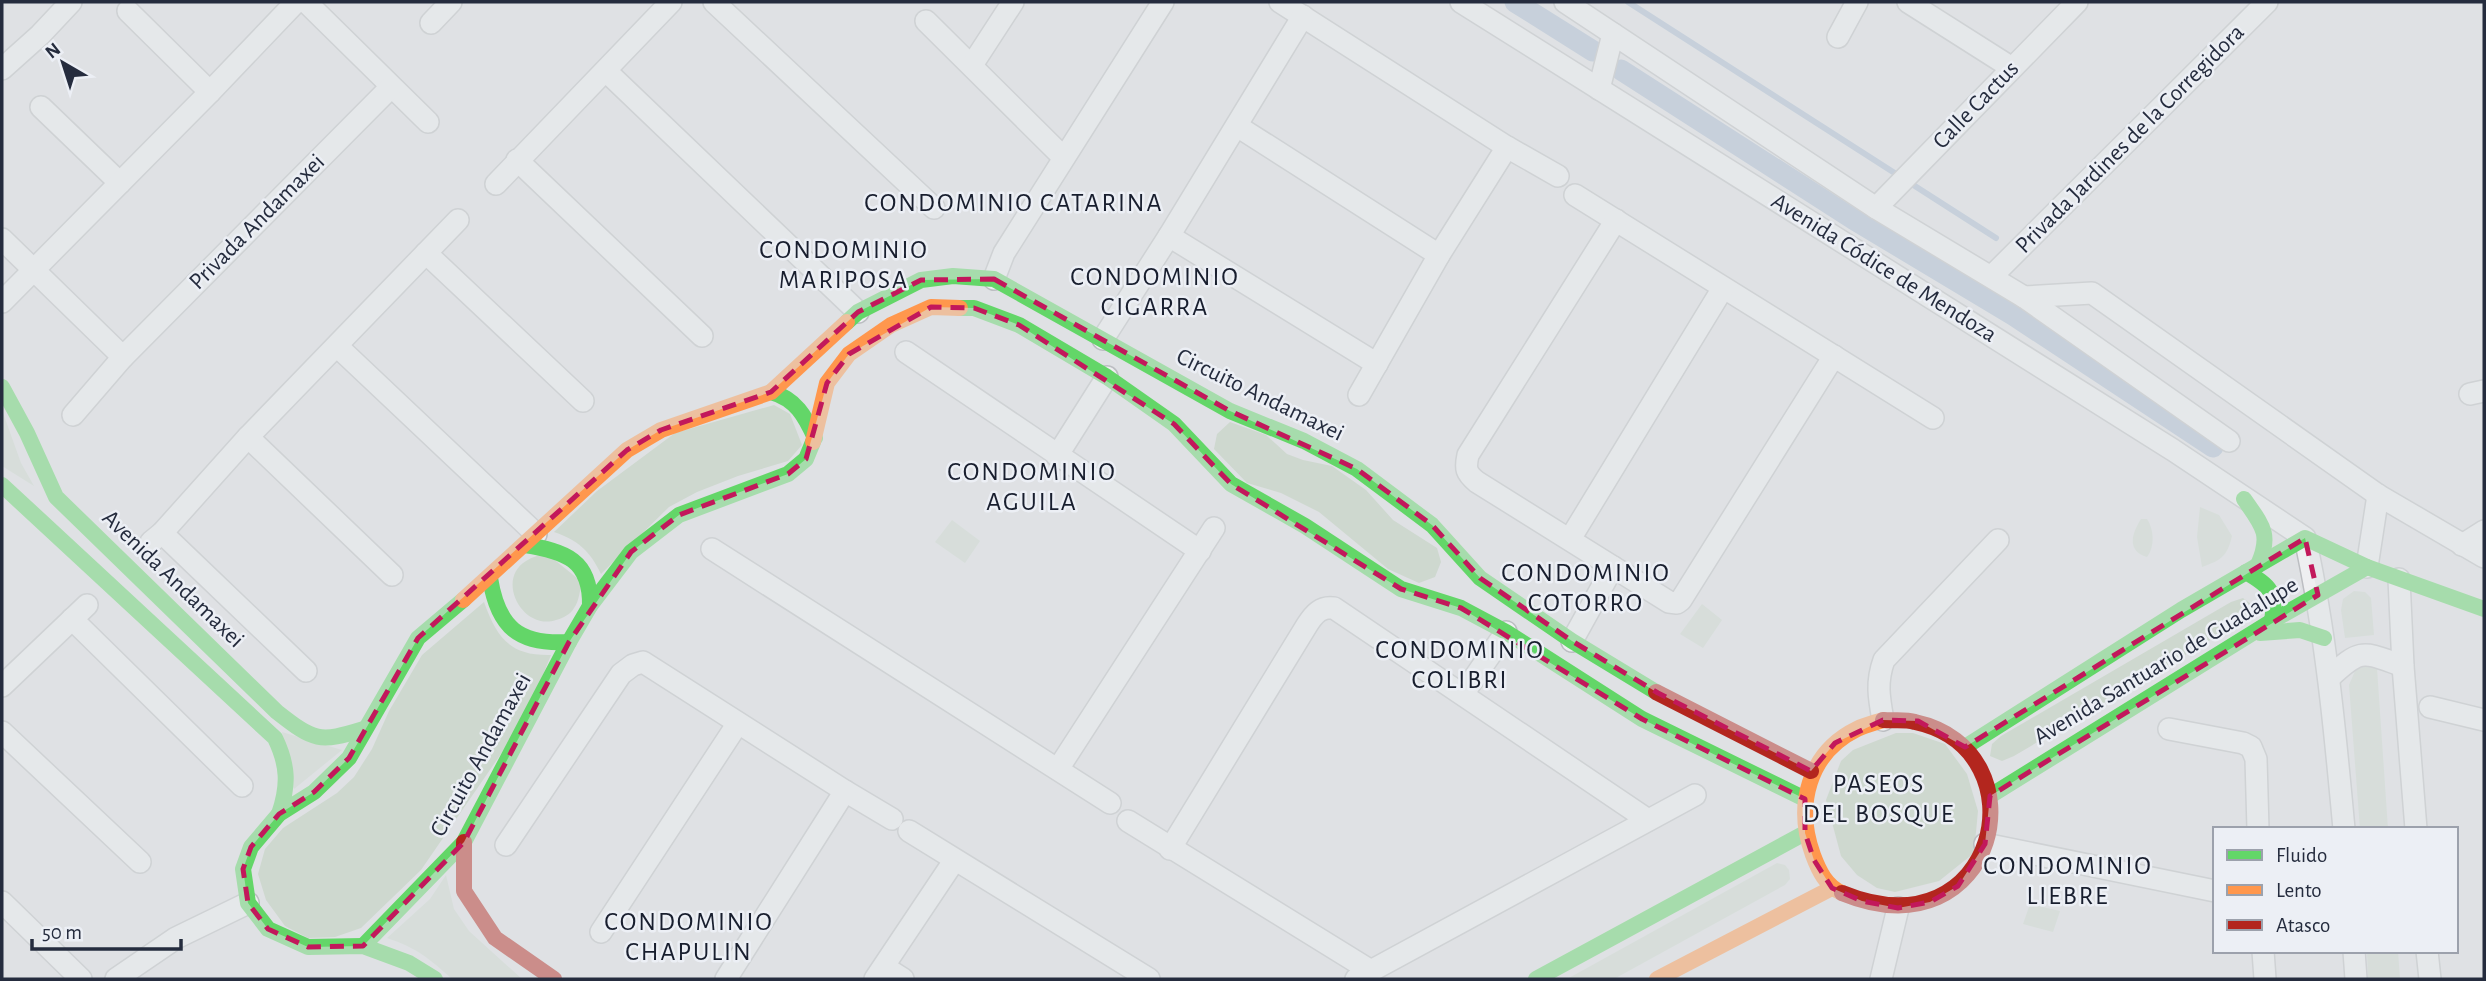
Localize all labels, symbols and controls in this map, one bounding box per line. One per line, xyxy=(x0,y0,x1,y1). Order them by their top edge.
street label: Privada Jardines de la Corregidora xyxy=(2011,20,2249,258)
north arrow xyxy=(28,28,98,98)
text: N xyxy=(42,39,64,62)
street label: Calle Cactus xyxy=(1928,56,2024,154)
street label: Privada Andamaxei xyxy=(185,150,329,294)
street label: Avenida Códice de Mendoza xyxy=(1767,189,2001,347)
district label: CONDOMINIO CATARINA xyxy=(864,190,1164,216)
district label: CONDOMINIO MARIPOSA xyxy=(759,237,929,293)
district label: CONDOMINIO CIGARRA xyxy=(1070,264,1240,320)
street label: Circuito Andamaxei xyxy=(1173,344,1347,446)
district label: CONDOMINIO AGUILA xyxy=(947,459,1117,515)
street label: Avenida Andamaxei xyxy=(98,506,248,652)
district label: CONDOMINIO COTORRO xyxy=(1501,560,1671,616)
street label: Avenida Santuario de Guadalupe xyxy=(2030,572,2302,750)
district label: CONDOMINIO COLIBRI xyxy=(1375,637,1545,693)
street label: Circuito Andamaxei xyxy=(426,669,536,841)
district label: PASEOS DEL BOSQUE xyxy=(1803,771,1955,827)
legend xyxy=(2213,827,2458,953)
text: Fluido xyxy=(2276,845,2327,866)
district label: CONDOMINIO LIEBRE xyxy=(1983,853,2153,909)
text: Lento xyxy=(2276,880,2322,901)
scale bar xyxy=(32,908,180,952)
district label: CONDOMINIO CHAPULIN xyxy=(604,909,774,965)
text: Atasco xyxy=(2276,915,2330,936)
text: 50 m xyxy=(42,922,82,943)

